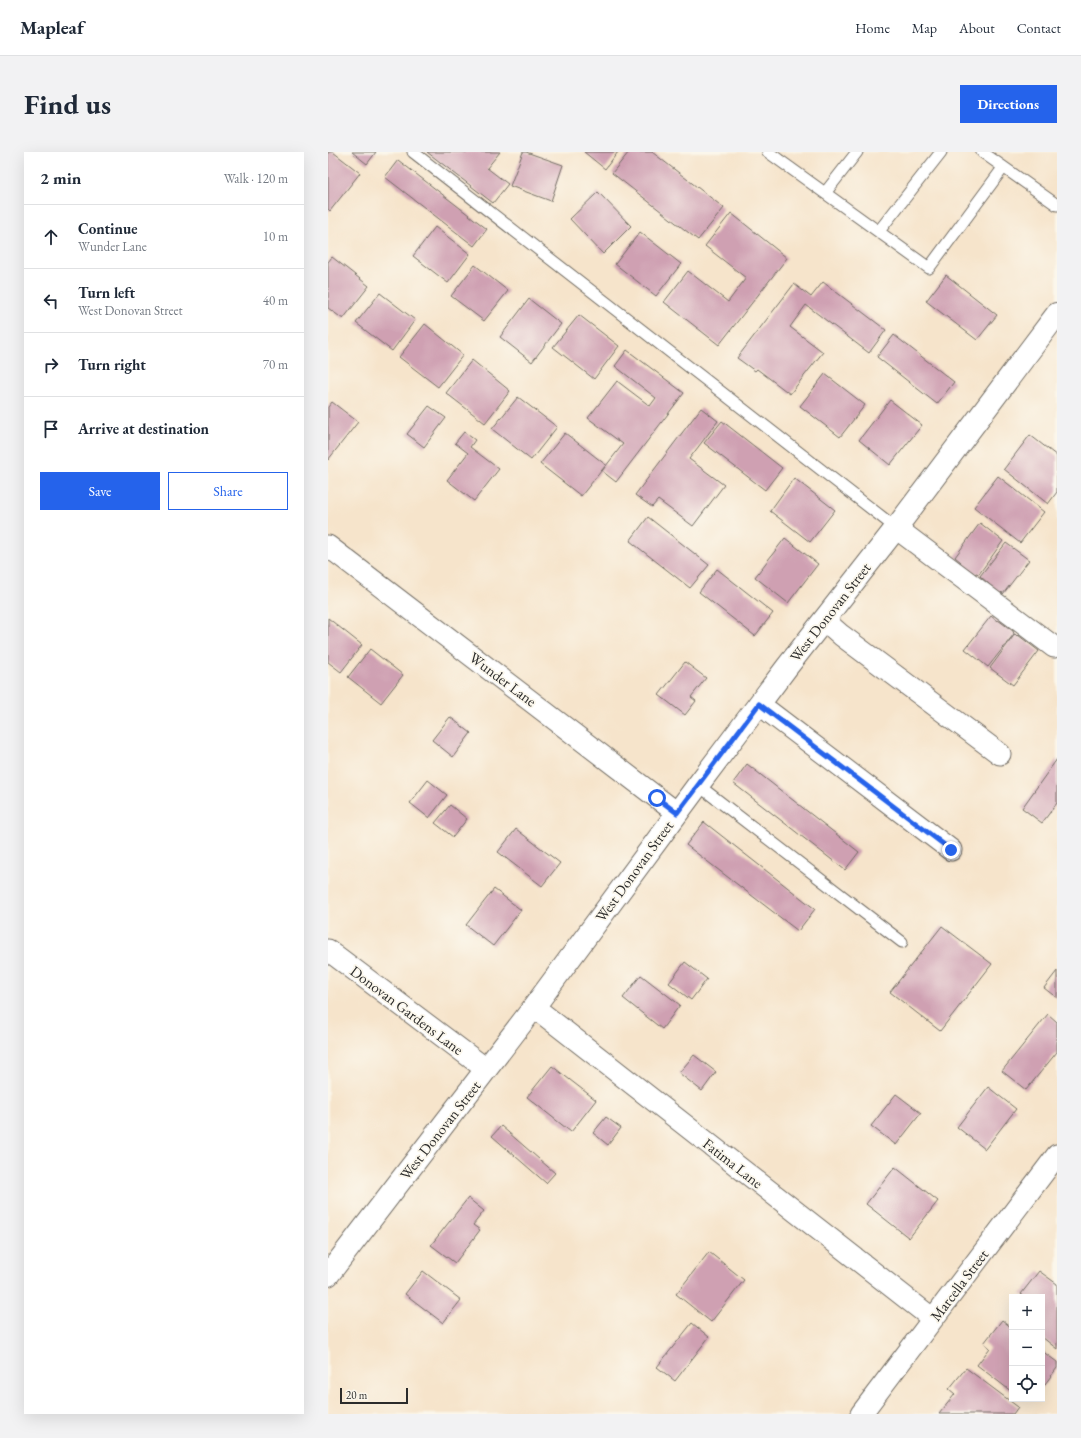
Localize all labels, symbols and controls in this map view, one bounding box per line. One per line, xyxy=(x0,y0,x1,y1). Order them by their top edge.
text: Mapleaf xyxy=(20,15,84,40)
text: Home xyxy=(855,19,890,37)
text: Map xyxy=(912,19,937,37)
text: About xyxy=(959,19,995,37)
text: Contact xyxy=(1017,19,1061,37)
button: Directions xyxy=(960,85,1057,123)
text: Find us xyxy=(24,86,111,122)
text: 2 min xyxy=(40,167,81,189)
text: Walk · 120 m xyxy=(224,170,288,187)
text: Continue xyxy=(78,219,138,238)
icon: ahead xyxy=(40,226,62,248)
text: 10 m xyxy=(263,228,288,245)
text: Wunder Lane xyxy=(78,238,147,255)
text: Turn left xyxy=(78,283,135,302)
icon: left xyxy=(40,290,62,312)
text: 40 m xyxy=(263,292,288,309)
text: West Donovan Street xyxy=(78,302,183,319)
icon: right xyxy=(40,354,62,376)
text: Turn right xyxy=(78,355,146,374)
text: 70 m xyxy=(263,356,288,373)
icon: arrive xyxy=(40,418,62,440)
text: Arrive at destination xyxy=(78,419,209,438)
button: Save xyxy=(40,472,160,510)
button: Share xyxy=(168,472,288,510)
street label: West Donovan Street xyxy=(785,558,875,665)
street label: Wunder Lane xyxy=(466,647,541,711)
route start xyxy=(648,789,666,807)
street label: West Donovan Street xyxy=(591,816,677,925)
route end xyxy=(942,841,960,859)
street label: Donovan Gardens Lane xyxy=(347,961,467,1059)
street label: West Donovan Street xyxy=(395,1076,485,1183)
street label: Fatima Lane xyxy=(699,1134,767,1192)
street label: Marcella Street xyxy=(926,1245,992,1325)
map controls xyxy=(1009,1294,1045,1402)
button: + xyxy=(1009,1294,1045,1330)
button: − xyxy=(1009,1330,1045,1366)
button: locate xyxy=(1009,1366,1045,1402)
scale bar xyxy=(340,1386,408,1405)
text: 20 m xyxy=(346,1388,367,1402)

